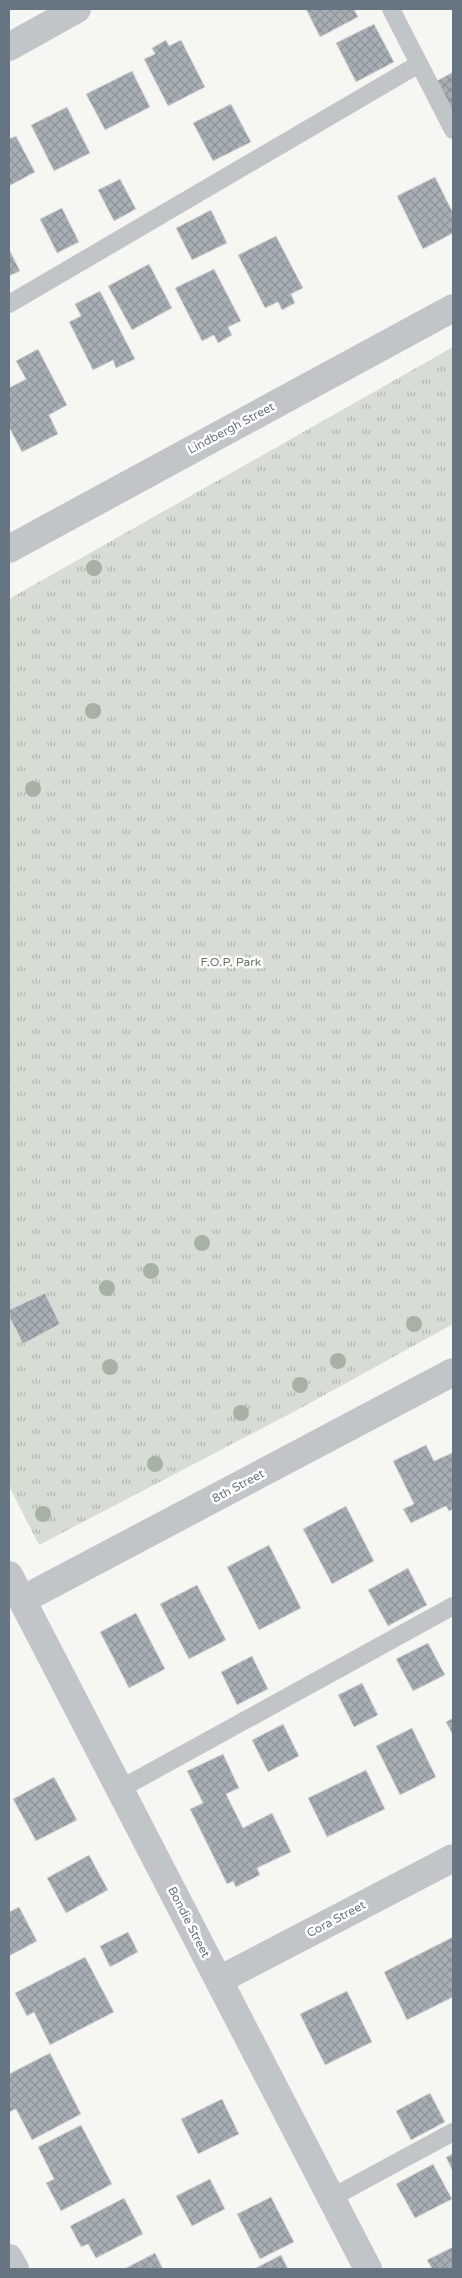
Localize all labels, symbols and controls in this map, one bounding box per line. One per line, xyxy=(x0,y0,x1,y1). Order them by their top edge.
street label: Lindbergh Street xyxy=(185,399,277,457)
park label: F.O.P. Park xyxy=(201,955,262,969)
street label: 8th Street xyxy=(210,1466,267,1506)
street label: Bondie Street xyxy=(165,1884,213,1960)
street label: Cora Street xyxy=(304,1898,368,1940)

